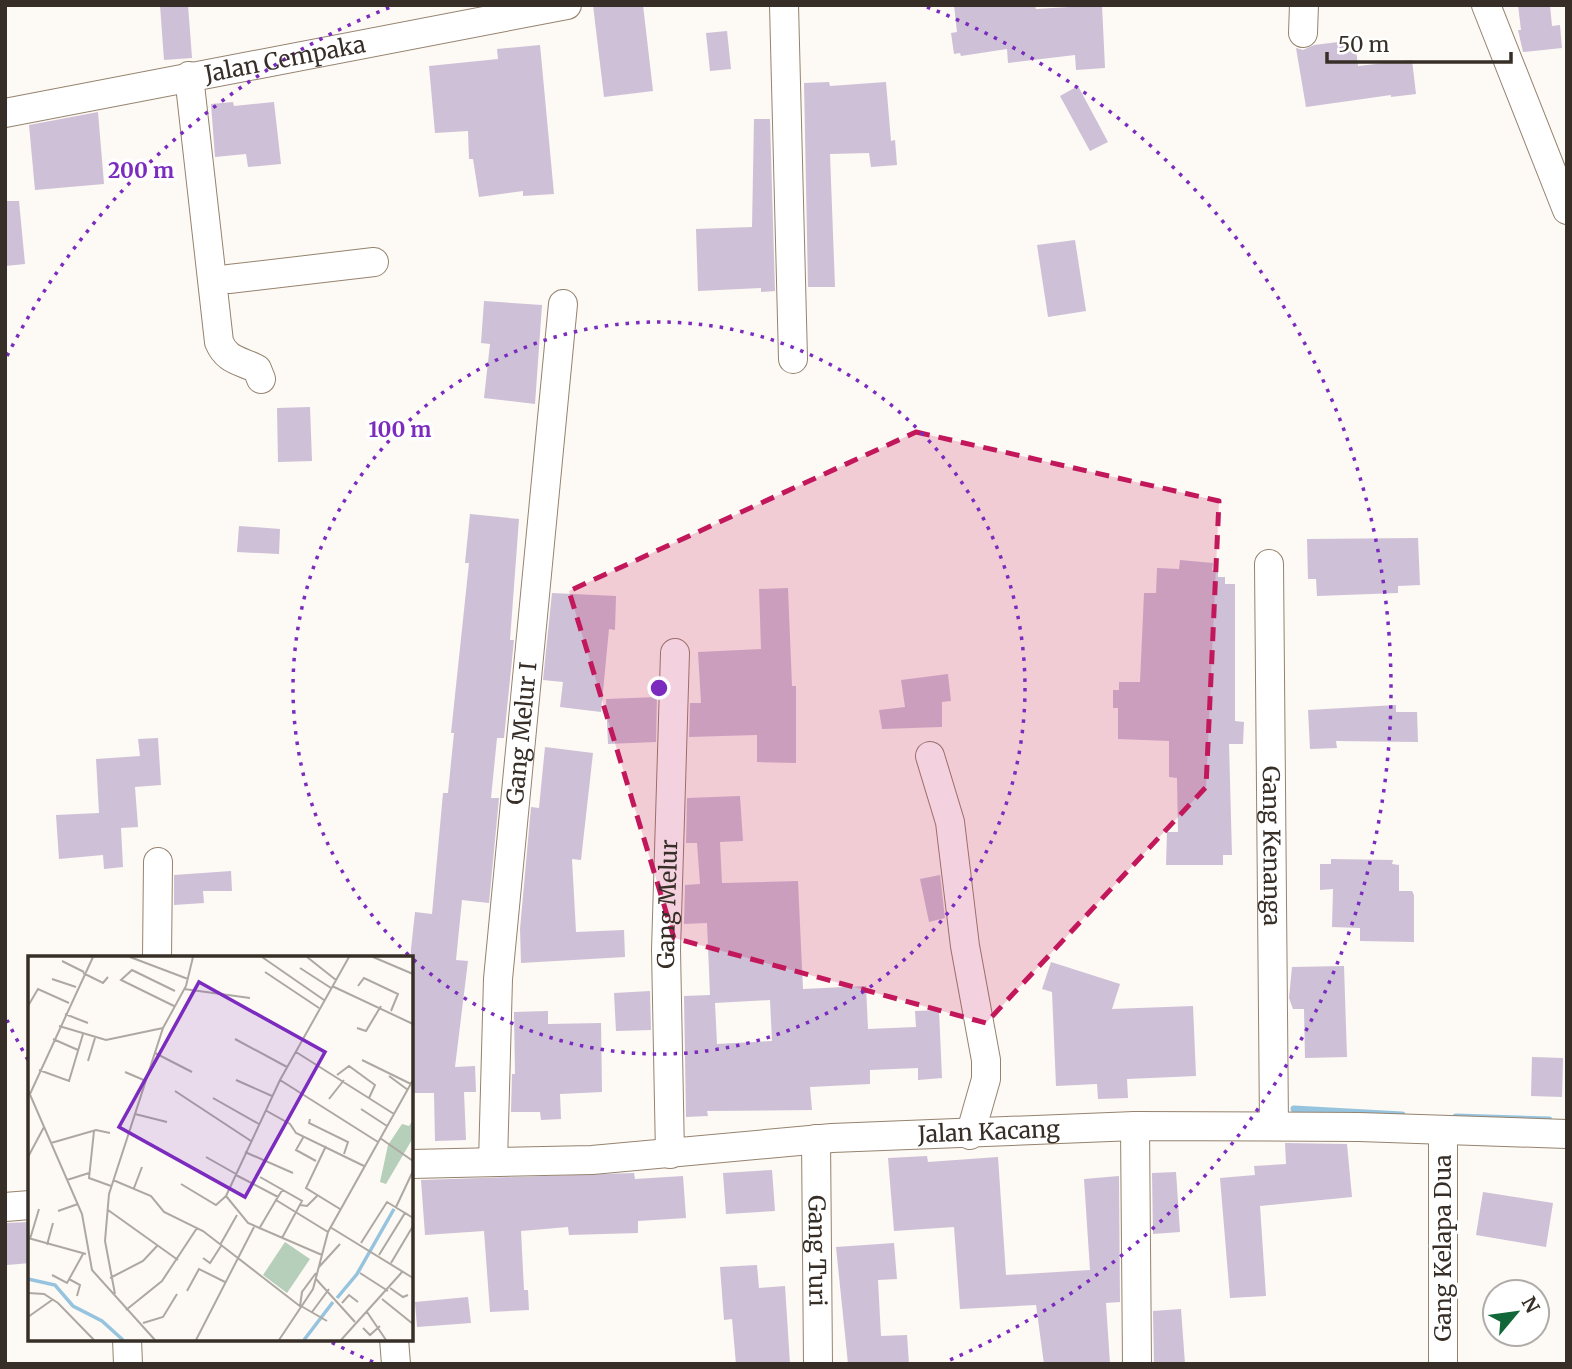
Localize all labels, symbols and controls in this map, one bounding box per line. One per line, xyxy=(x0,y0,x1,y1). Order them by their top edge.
scale bar xyxy=(1327,21,1511,65)
street label: Jalan Cempaka xyxy=(201,29,368,89)
text: 50 m xyxy=(1338,31,1389,58)
text: 200 m xyxy=(108,157,174,184)
text: 100 m xyxy=(369,416,431,443)
street label: Gang Melur I xyxy=(500,660,542,806)
centre of rings xyxy=(647,676,671,700)
street label: Gang Kenanga xyxy=(1257,766,1287,926)
street label: Gang Melur xyxy=(651,839,683,969)
inset map xyxy=(28,956,413,1341)
street label: Jalan Kacang xyxy=(916,1114,1060,1149)
street label: Gang Kelapa Dua xyxy=(1428,1154,1457,1342)
street label: Gang Turi xyxy=(803,1195,832,1307)
north arrow xyxy=(1481,1278,1551,1348)
text: N xyxy=(1517,1292,1545,1317)

